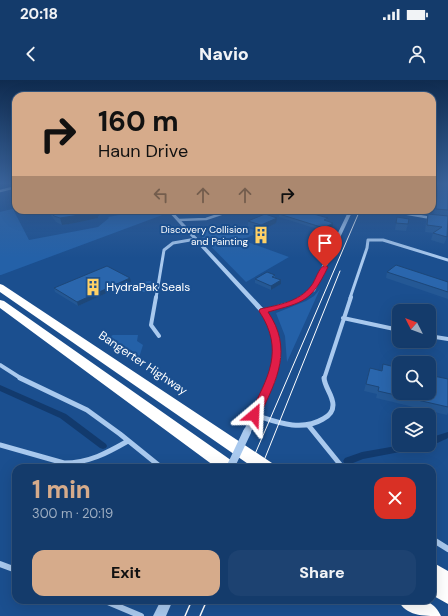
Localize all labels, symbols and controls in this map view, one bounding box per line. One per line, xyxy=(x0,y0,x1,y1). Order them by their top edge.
text: 20:18 xyxy=(20,4,58,24)
text: Navio xyxy=(199,42,249,66)
icon: back xyxy=(20,43,42,65)
icon: person xyxy=(406,43,428,65)
text: 160 m xyxy=(98,103,179,140)
icon: right xyxy=(32,108,84,160)
text: Haun Drive xyxy=(98,139,188,163)
icon: left xyxy=(150,184,172,206)
icon: ahead xyxy=(192,184,214,206)
icon: ahead xyxy=(234,184,256,206)
icon: right xyxy=(276,184,298,206)
place label: Discovery Collision and Painting xyxy=(161,223,248,248)
building icon: Discovery Collision and Painting xyxy=(251,225,271,245)
pin xyxy=(308,226,342,267)
icon: arrive xyxy=(314,232,336,254)
building icon: HydraPak Seals xyxy=(83,277,103,297)
place label: HydraPak Seals xyxy=(106,279,190,295)
north arrow xyxy=(392,304,436,348)
map controls xyxy=(392,304,436,452)
street label: Bangerter Highway xyxy=(95,327,191,399)
button: search xyxy=(392,356,436,400)
position arrow xyxy=(233,394,275,436)
button: layers xyxy=(392,408,436,452)
text: 1 min xyxy=(32,474,91,505)
button: close xyxy=(374,477,416,519)
text: 300 m · 20:19 xyxy=(32,505,113,522)
button: Exit xyxy=(32,550,220,596)
button: Share xyxy=(228,550,416,596)

